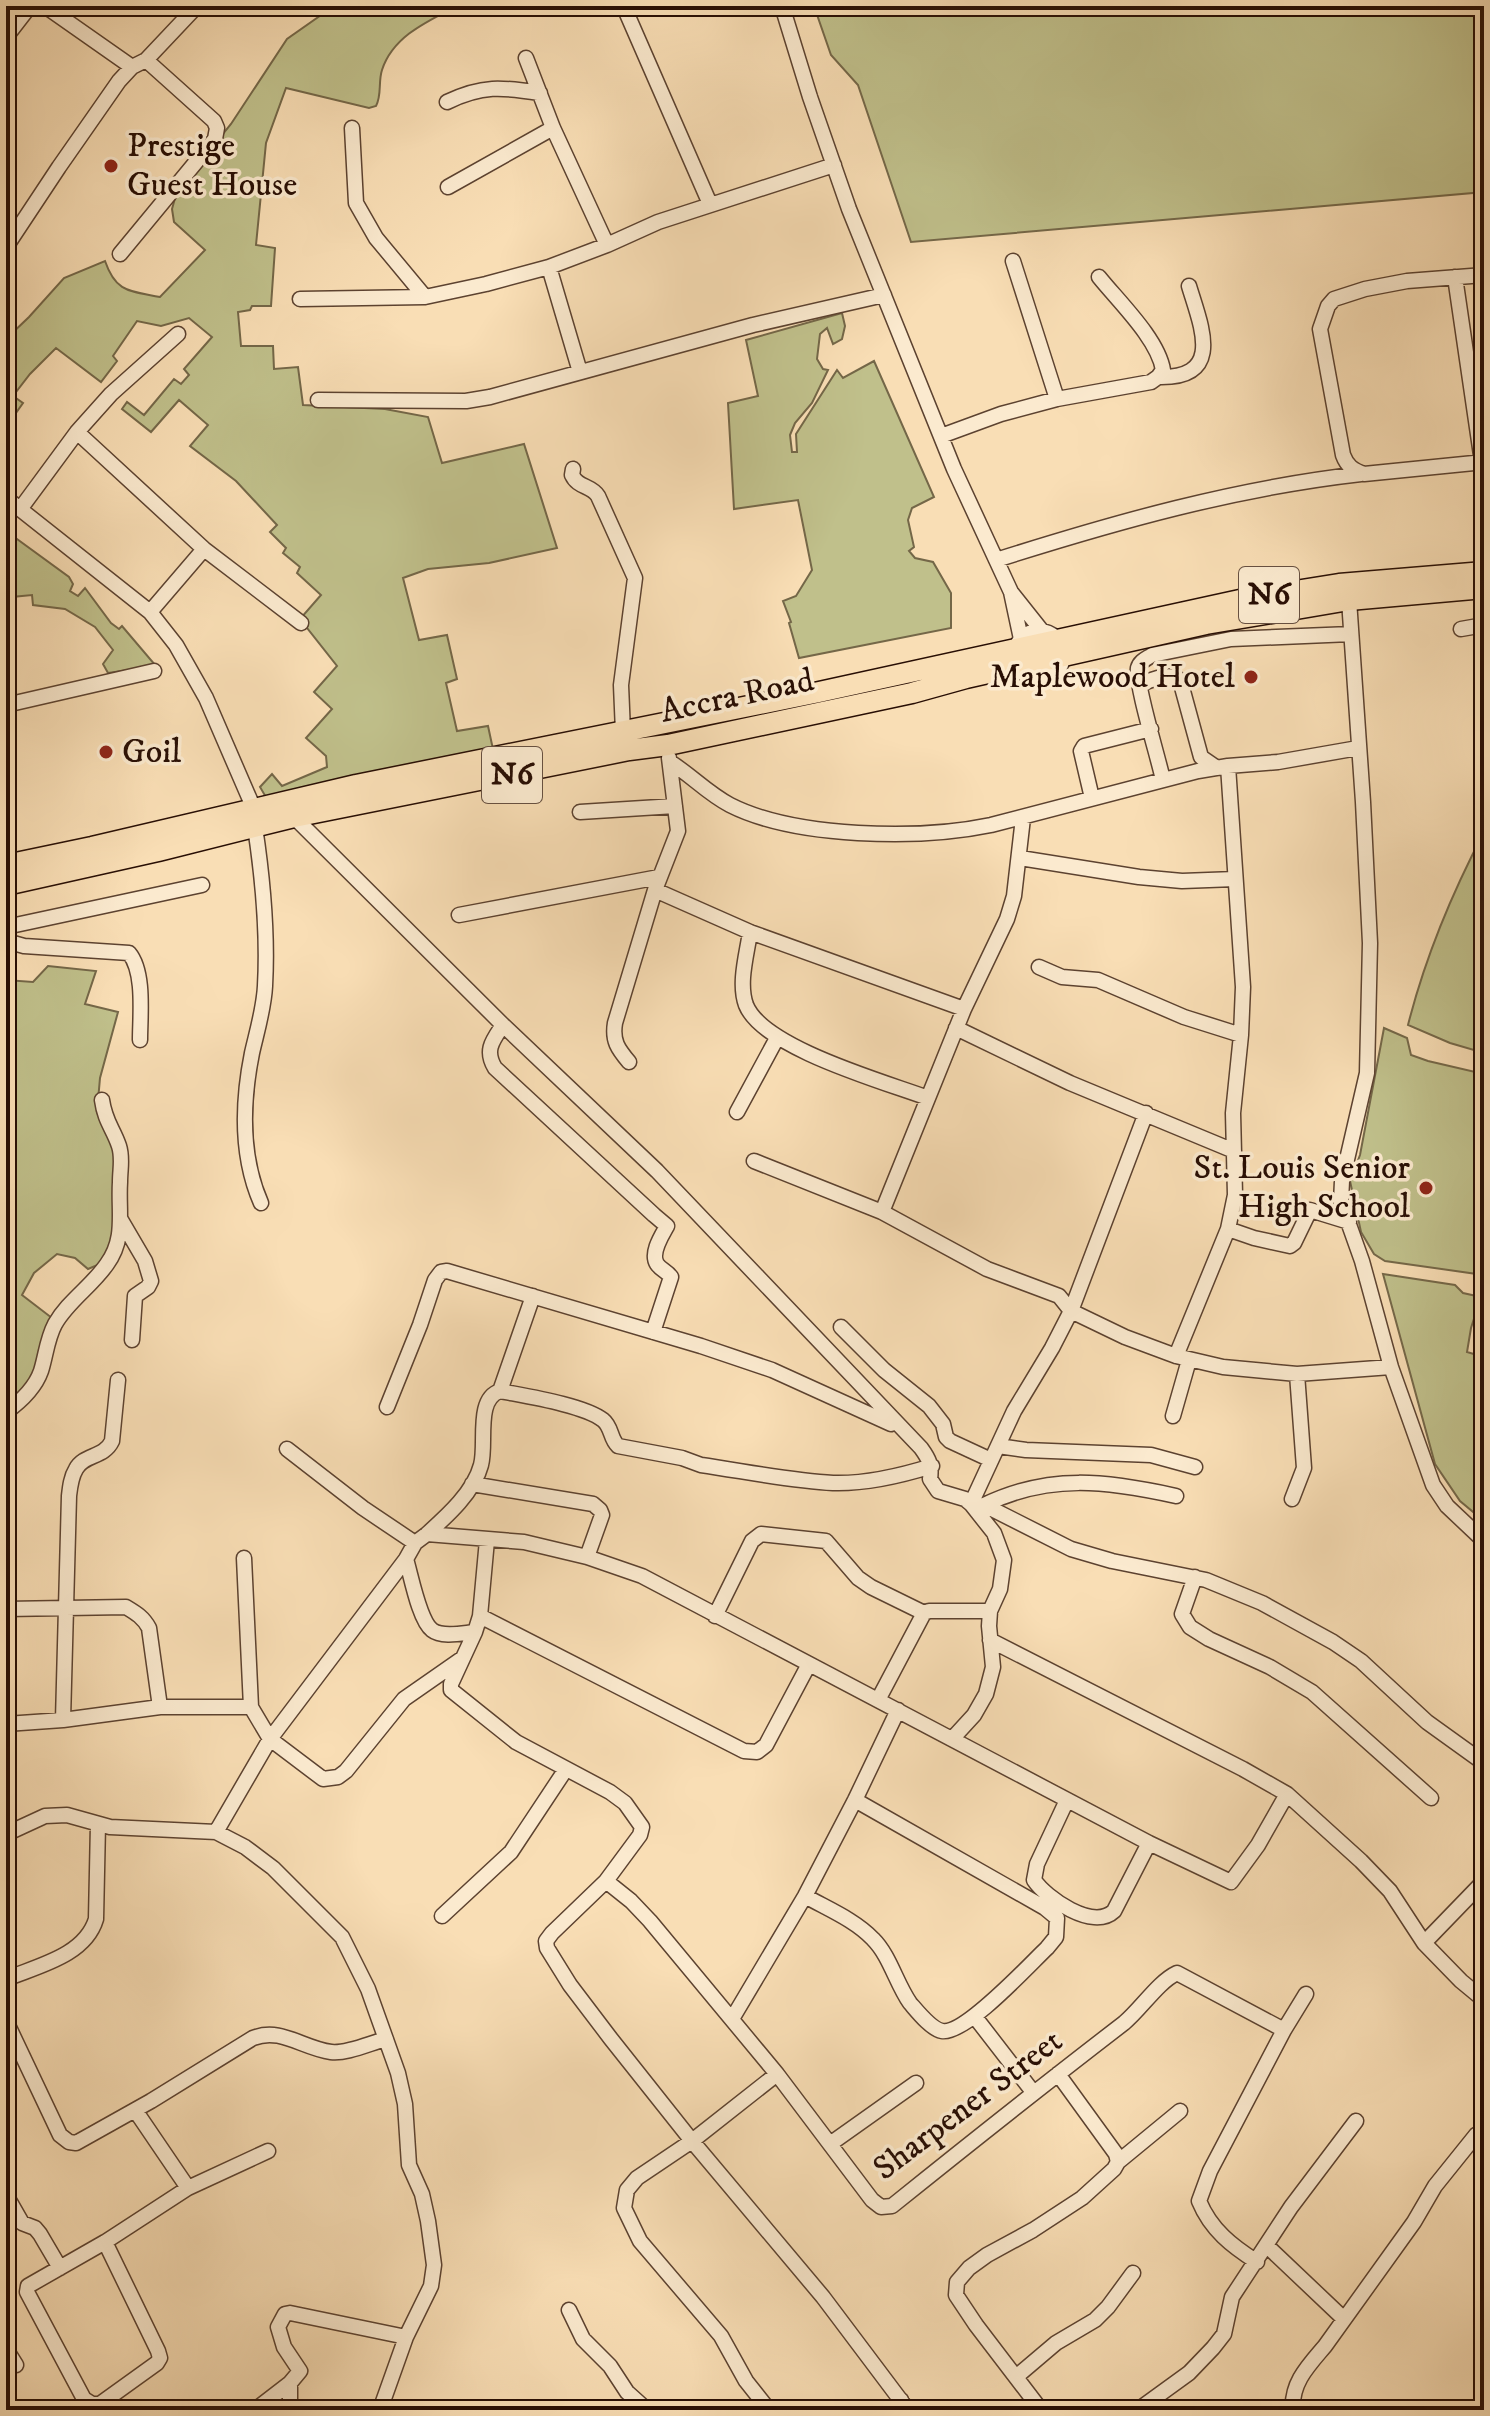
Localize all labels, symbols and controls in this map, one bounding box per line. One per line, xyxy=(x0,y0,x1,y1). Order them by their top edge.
place label: Prestige Guest House xyxy=(127,125,297,206)
marker: Prestige Guest House xyxy=(102,157,120,175)
road number: N6 xyxy=(1239,567,1299,623)
place label: Maplewood Hotel xyxy=(990,656,1236,698)
street label: Accra Road xyxy=(656,659,818,733)
marker: Maplewood Hotel xyxy=(1242,668,1260,686)
place label: Goil xyxy=(122,731,182,773)
marker: Goil xyxy=(97,743,115,761)
road number: N6 xyxy=(482,747,542,803)
place label: St. Louis Senior High School xyxy=(1194,1147,1411,1228)
marker: St. Louis Senior High School xyxy=(1417,1179,1435,1197)
street label: Sharpener Street xyxy=(865,2020,1071,2190)

